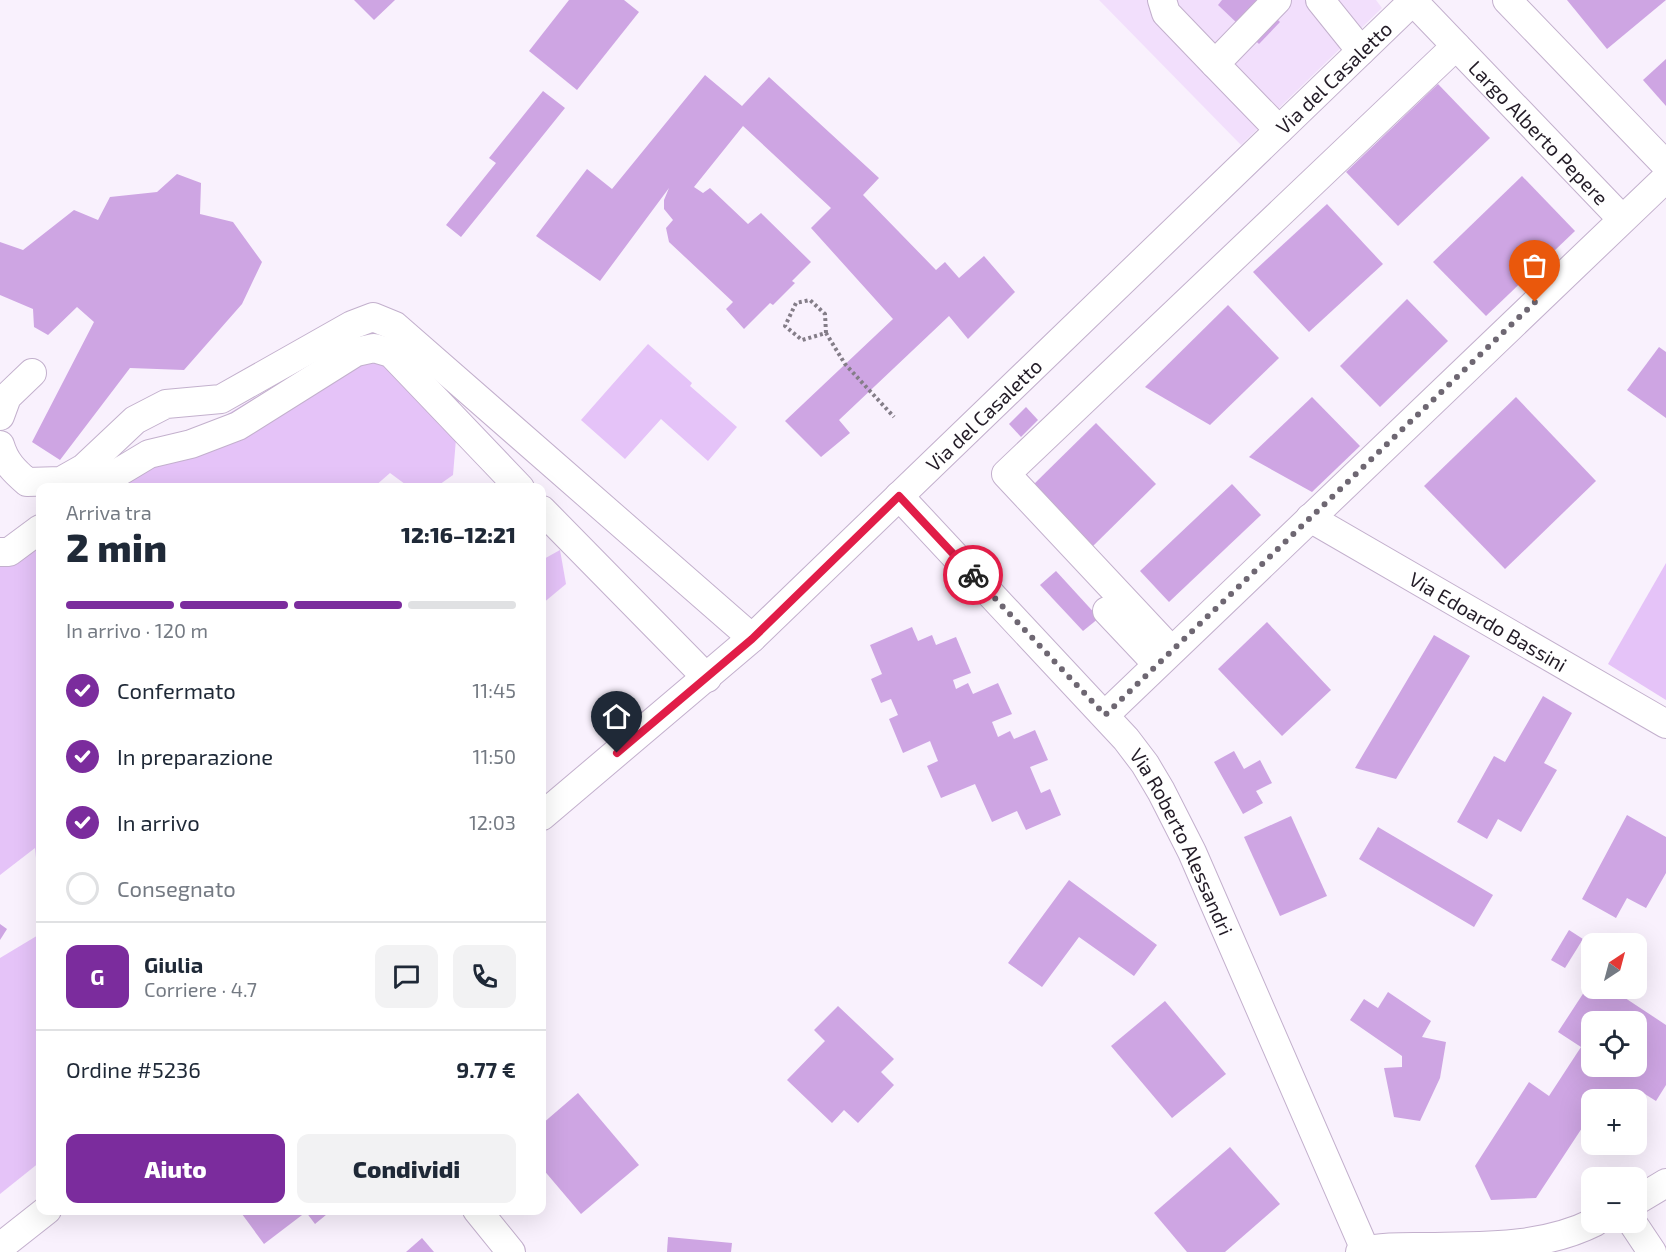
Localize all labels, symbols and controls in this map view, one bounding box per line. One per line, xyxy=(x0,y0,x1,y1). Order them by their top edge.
street label: Via del Casaletto xyxy=(1271,16,1396,139)
street label: Largo Alberto Pepere xyxy=(1464,55,1614,210)
pin xyxy=(1509,240,1560,302)
icon: bag xyxy=(1518,249,1551,282)
street label: Via del Casaletto xyxy=(921,354,1047,476)
text: Arriva tra xyxy=(66,500,152,524)
text: 12:16–12:21 xyxy=(401,521,516,547)
text: 2 min xyxy=(66,523,167,570)
courier xyxy=(943,545,1003,605)
icon: bike xyxy=(957,559,990,592)
street label: Via Edoardo Bassini xyxy=(1405,566,1571,676)
text: In arrivo · 120 m xyxy=(66,618,208,642)
icon: check xyxy=(66,674,99,707)
text: Confermato xyxy=(117,677,236,703)
text: 11:45 xyxy=(472,678,516,702)
pin xyxy=(591,691,642,753)
icon: home xyxy=(600,700,633,733)
icon: check xyxy=(66,740,99,773)
text: In preparazione xyxy=(117,743,273,769)
street label: Via Roberto Alessandri xyxy=(1125,743,1239,939)
text: 11:50 xyxy=(473,744,516,768)
icon: check xyxy=(66,806,99,839)
text: In arrivo xyxy=(117,809,200,835)
text: 12:03 xyxy=(469,810,516,834)
text: Consegnato xyxy=(117,875,236,901)
north arrow xyxy=(1581,933,1647,999)
map controls xyxy=(1581,933,1647,1233)
button: chat xyxy=(375,945,438,1008)
button: phone xyxy=(453,945,516,1008)
text: Giulia xyxy=(144,951,203,977)
text: G xyxy=(90,963,105,989)
text: Corriere · 4.7 xyxy=(144,977,257,1001)
button: locate xyxy=(1581,1011,1647,1077)
text: Ordine #5236 xyxy=(66,1056,201,1082)
text: 9.77 € xyxy=(456,1056,516,1082)
button: + xyxy=(1581,1089,1647,1155)
button: Aiuto xyxy=(66,1134,285,1203)
button: Condividi xyxy=(297,1134,516,1203)
button: − xyxy=(1581,1167,1647,1233)

